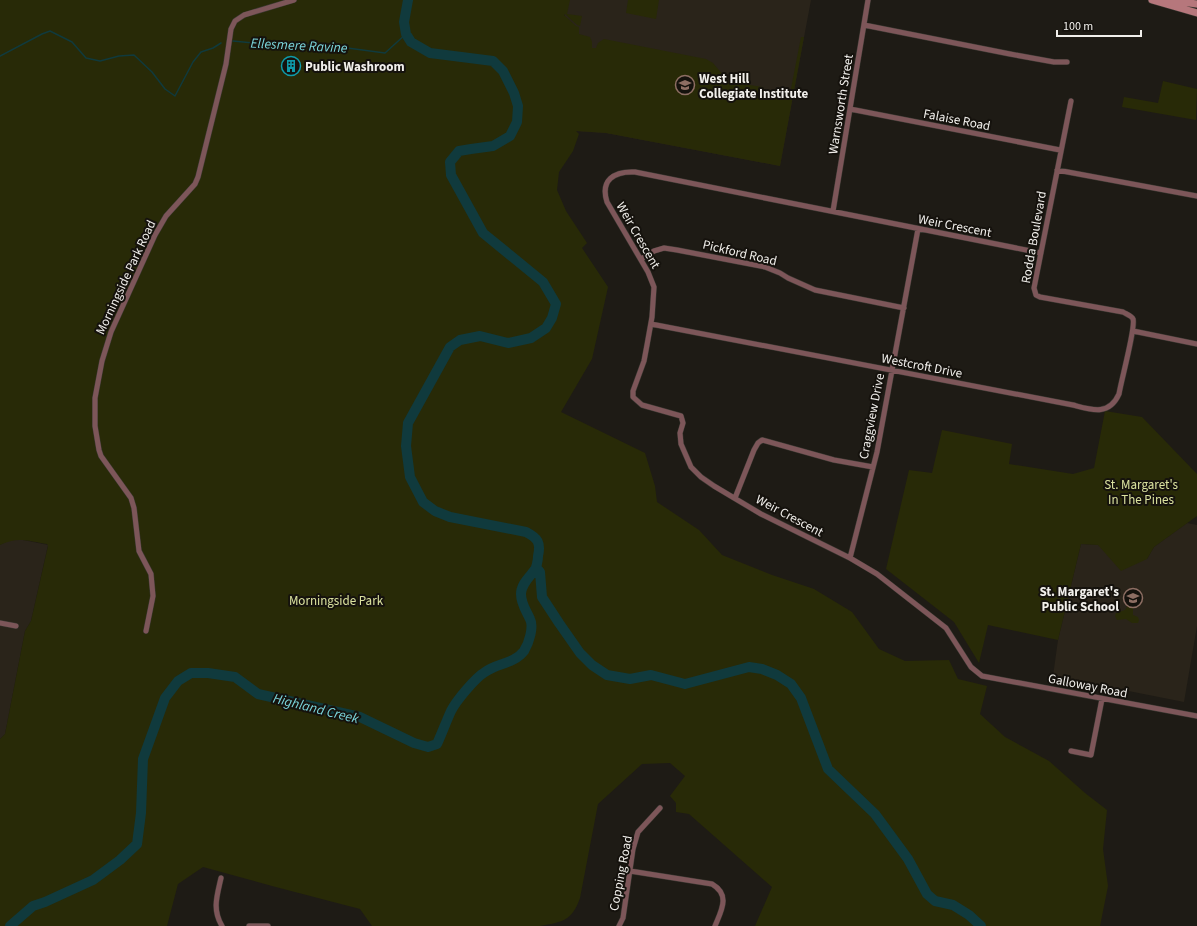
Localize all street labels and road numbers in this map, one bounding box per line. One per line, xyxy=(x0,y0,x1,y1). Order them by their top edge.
street label: Warnsworth Street xyxy=(824,52,858,156)
street label: Falaise Road xyxy=(922,105,992,135)
street label: Rodda Boulevard xyxy=(1017,190,1051,285)
street label: Weir Crescent xyxy=(612,199,665,273)
street label: Weir Crescent xyxy=(917,210,994,242)
street label: Morningside Park Road xyxy=(91,217,160,338)
street label: Pickford Road xyxy=(701,236,779,270)
street label: Westcroft Drive xyxy=(880,349,964,383)
street label: Craggview Drive xyxy=(855,372,889,461)
street label: Weir Crescent xyxy=(753,490,827,542)
street label: Galloway Road xyxy=(1047,669,1129,703)
street label: Copping Road xyxy=(605,834,637,912)

